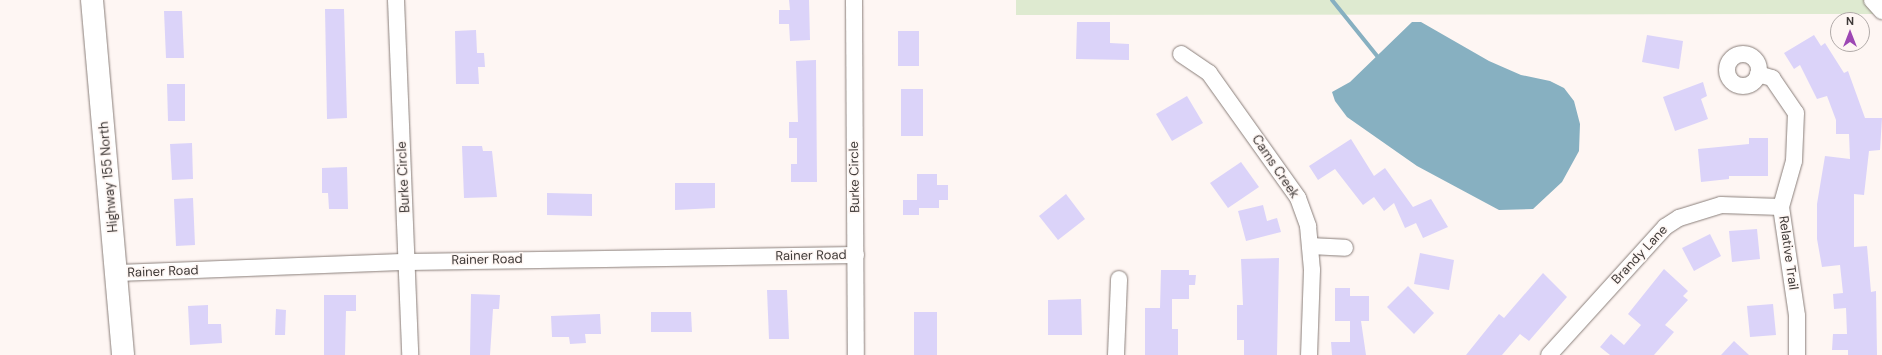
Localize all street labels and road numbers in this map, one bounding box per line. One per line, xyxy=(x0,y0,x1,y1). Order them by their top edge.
street label: Highway 155 North xyxy=(96,121,122,233)
street label: Cams Creek xyxy=(1248,132,1302,202)
street label: Burke Circle xyxy=(394,141,414,213)
street label: Burke Circle xyxy=(847,141,863,213)
street label: Relative Trail xyxy=(1775,215,1801,291)
street label: Brandy Lane xyxy=(1609,222,1671,288)
street label: Rainer Road xyxy=(775,248,847,264)
street label: Rainer Road xyxy=(451,252,523,268)
street label: Rainer Road xyxy=(127,263,199,281)

